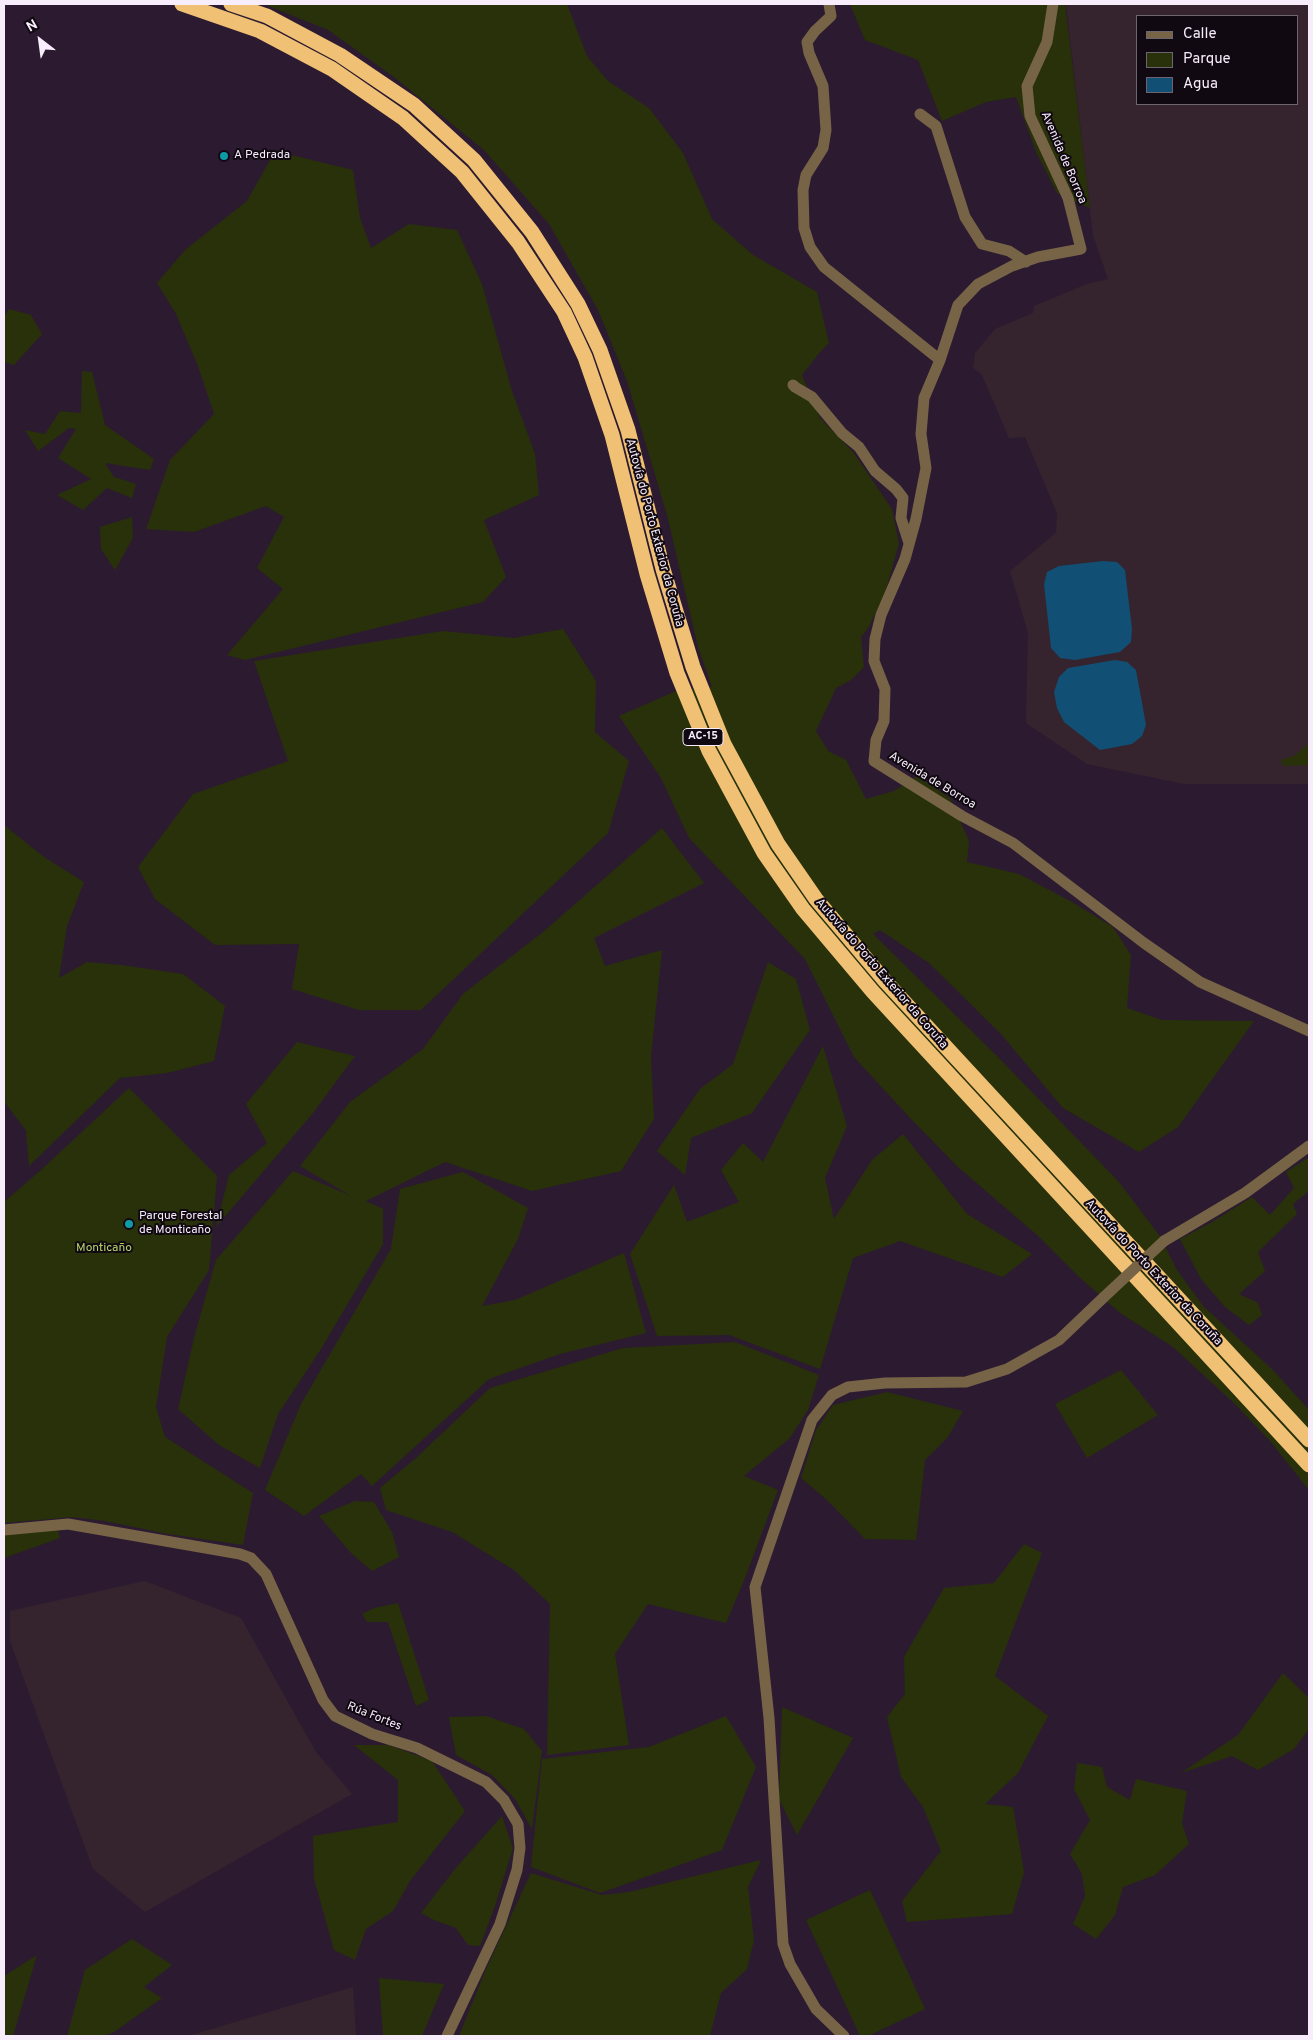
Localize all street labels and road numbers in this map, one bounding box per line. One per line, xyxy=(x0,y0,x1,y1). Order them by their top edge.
street label: Avenida de Borroa xyxy=(1037,110,1089,206)
street label: Autovía do Porto Exterior da Coruña xyxy=(622,437,686,629)
road number: AC-15 xyxy=(683,729,723,746)
street label: Avenida de Borroa xyxy=(886,749,978,813)
street label: Autovía do Porto Exterior da Coruña xyxy=(812,896,950,1052)
street label: Autovía do Porto Exterior da Coruña xyxy=(1081,1197,1225,1349)
street label: Rúa Fortes xyxy=(345,1700,403,1734)

